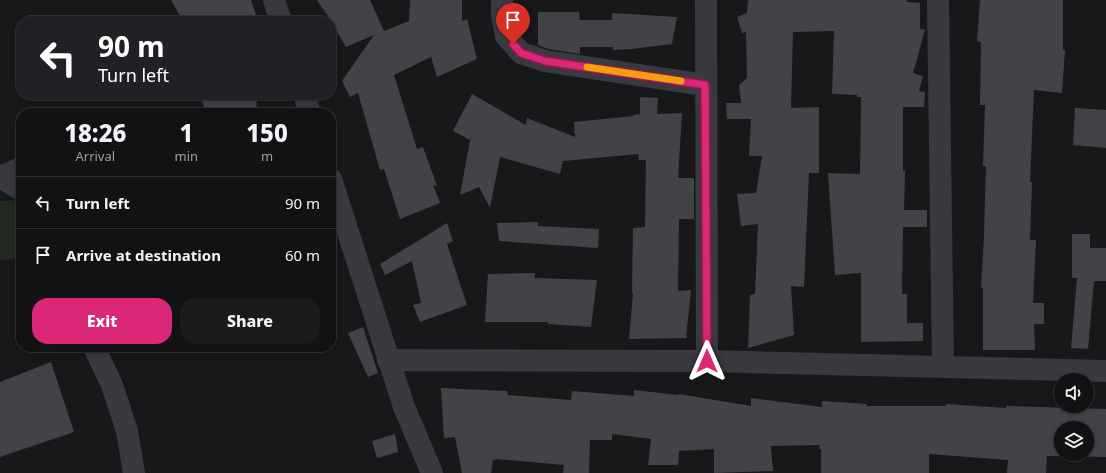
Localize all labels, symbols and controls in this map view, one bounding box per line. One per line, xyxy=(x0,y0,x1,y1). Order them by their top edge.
pin xyxy=(496,3,530,44)
icon: arrive xyxy=(502,9,524,31)
text: 90 m xyxy=(98,27,165,65)
icon: left xyxy=(32,32,84,84)
text: Turn left xyxy=(98,63,169,87)
text: 18:26 xyxy=(64,116,126,149)
text: 1 xyxy=(179,116,193,149)
text: 150 xyxy=(246,116,288,149)
text: Arrival xyxy=(75,147,115,165)
text: min xyxy=(175,147,198,165)
text: m xyxy=(261,147,273,165)
icon: left xyxy=(32,192,54,214)
text: Turn left xyxy=(66,193,130,213)
text: 90 m xyxy=(285,193,320,213)
icon: arrive xyxy=(32,244,54,266)
text: Arrive at destination xyxy=(66,245,221,265)
text: 60 m xyxy=(285,245,320,265)
button: Exit xyxy=(32,298,172,344)
button: Share xyxy=(180,298,320,344)
position arrow xyxy=(686,340,728,382)
map controls xyxy=(1054,373,1094,461)
button: sound xyxy=(1054,373,1094,413)
button: layers xyxy=(1054,421,1094,461)

